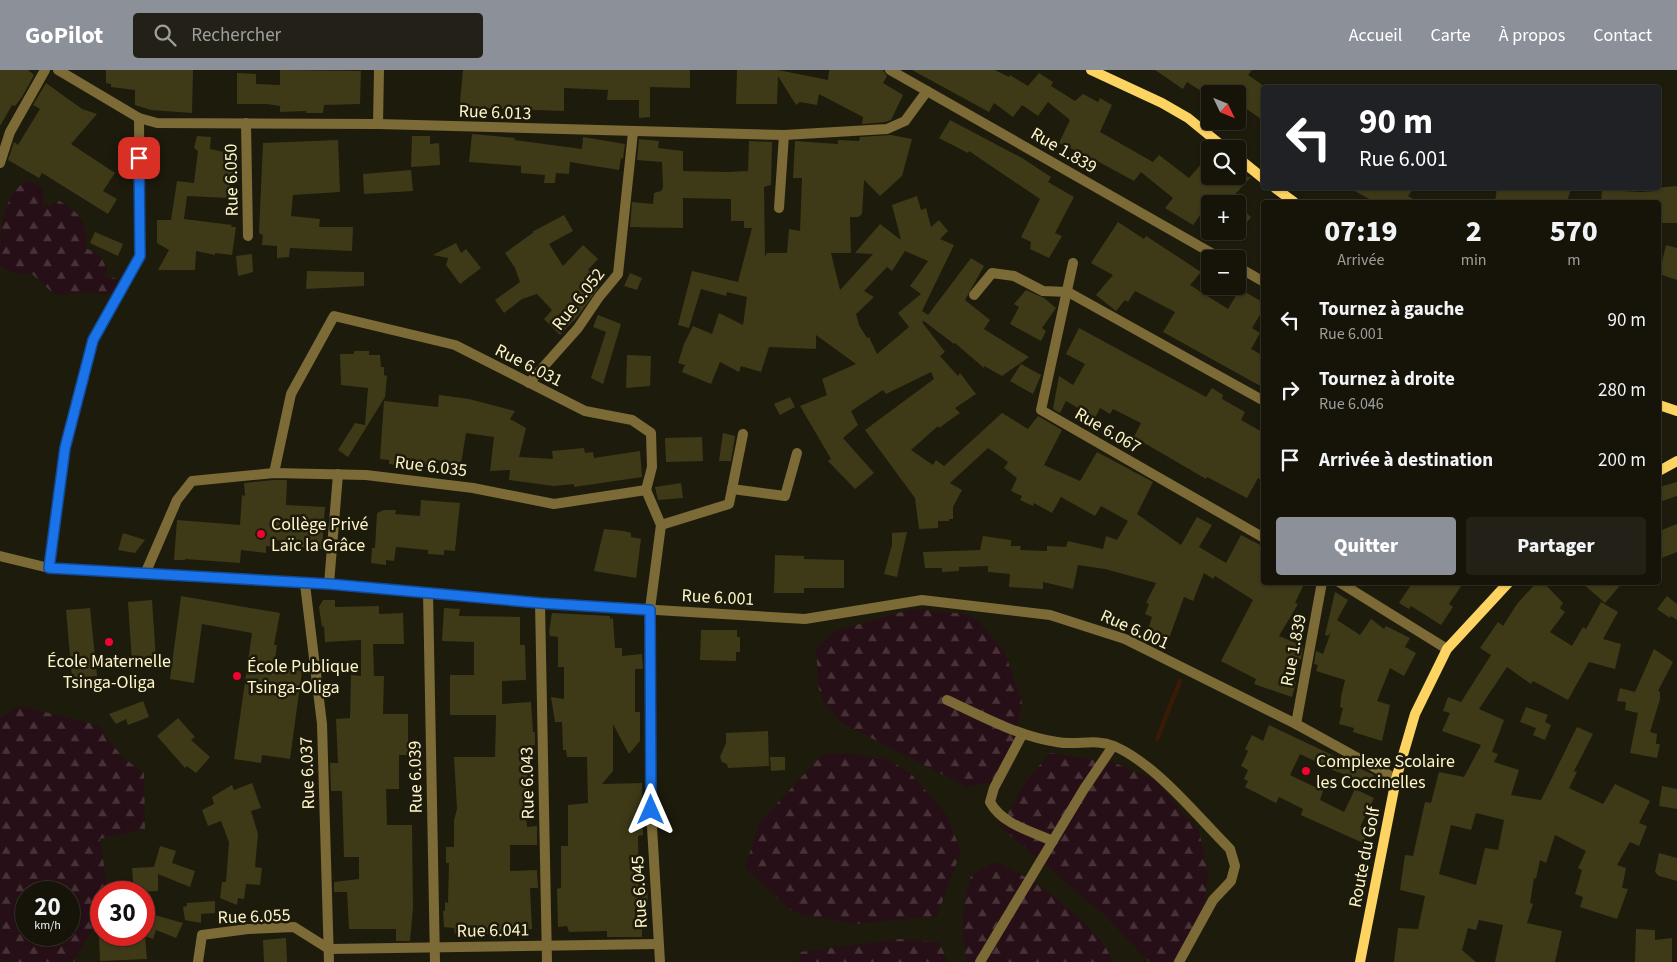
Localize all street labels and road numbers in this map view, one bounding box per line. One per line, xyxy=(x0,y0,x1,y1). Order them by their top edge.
street label: Rue 6.013 xyxy=(458,99,532,126)
street label: Rue 1.839 xyxy=(1026,121,1102,179)
street label: Rue 6.050 xyxy=(218,143,245,217)
street label: Rue 6.052 xyxy=(546,263,611,336)
street label: Rue 6.031 xyxy=(491,338,567,393)
street label: Rue 6.067 xyxy=(1070,401,1146,459)
street label: Rue 6.035 xyxy=(393,450,469,483)
street label: Rue 6.001 xyxy=(681,583,755,612)
street label: Rue 6.001 xyxy=(1096,603,1173,656)
street label: Rue 1.839 xyxy=(1274,612,1313,688)
street label: Rue 6.037 xyxy=(294,736,321,810)
street label: Rue 6.039 xyxy=(402,740,429,814)
street label: Rue 6.043 xyxy=(514,746,541,820)
street label: Route du Golf xyxy=(1342,804,1387,910)
street label: Rue 6.045 xyxy=(625,855,654,929)
street label: Rue 6.055 xyxy=(217,903,291,930)
street label: Rue 6.041 xyxy=(456,917,530,944)

